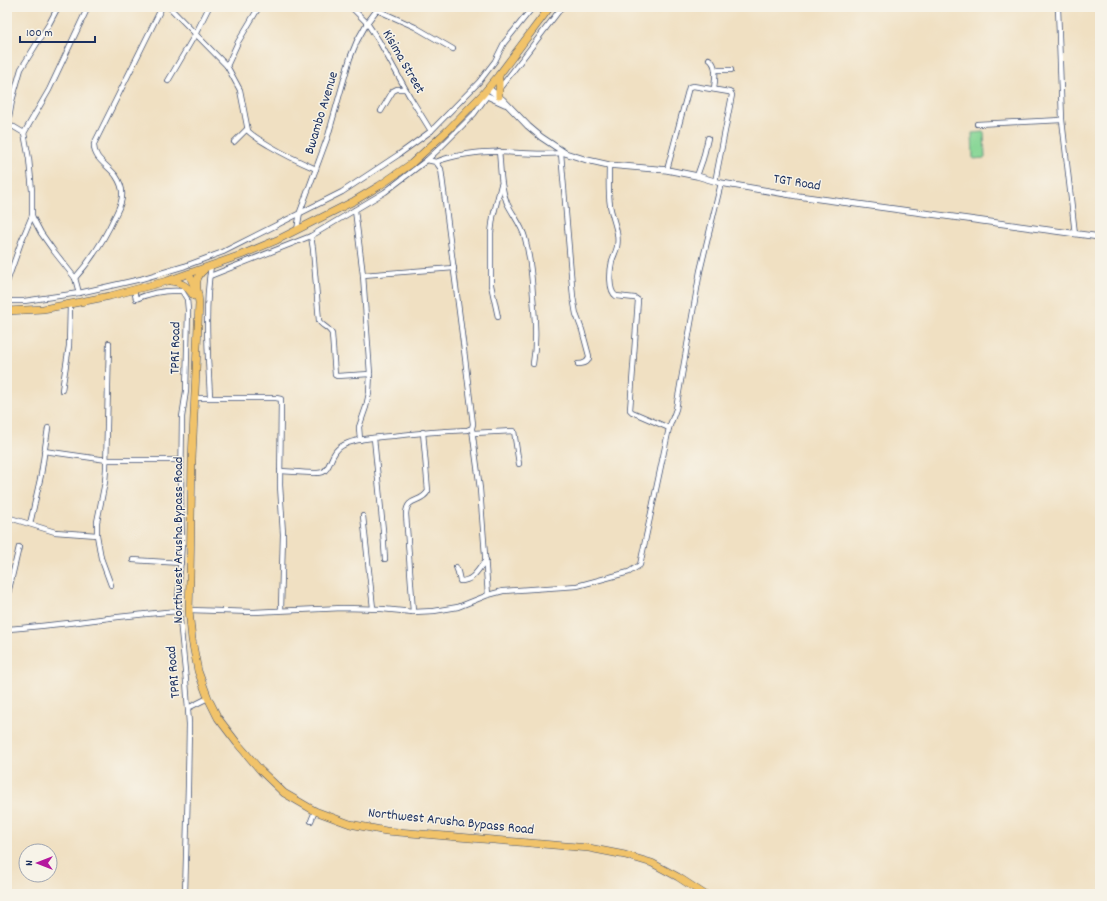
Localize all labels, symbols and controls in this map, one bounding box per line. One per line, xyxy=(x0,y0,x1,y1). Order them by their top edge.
scale bar xyxy=(20,18,95,44)
text: 100 m xyxy=(26,25,53,42)
street label: Kisima Street xyxy=(377,26,429,98)
street label: Bwambo Avenue xyxy=(300,69,344,157)
street label: TGT Road xyxy=(772,169,822,197)
street label: TPRI Road xyxy=(166,322,186,374)
street label: Northwest Arusha Bypass Road xyxy=(169,457,189,623)
street label: TPRI Road xyxy=(162,645,186,699)
street label: Northwest Arusha Bypass Road xyxy=(367,803,535,841)
north arrow xyxy=(18,843,58,883)
text: N xyxy=(22,860,38,866)

